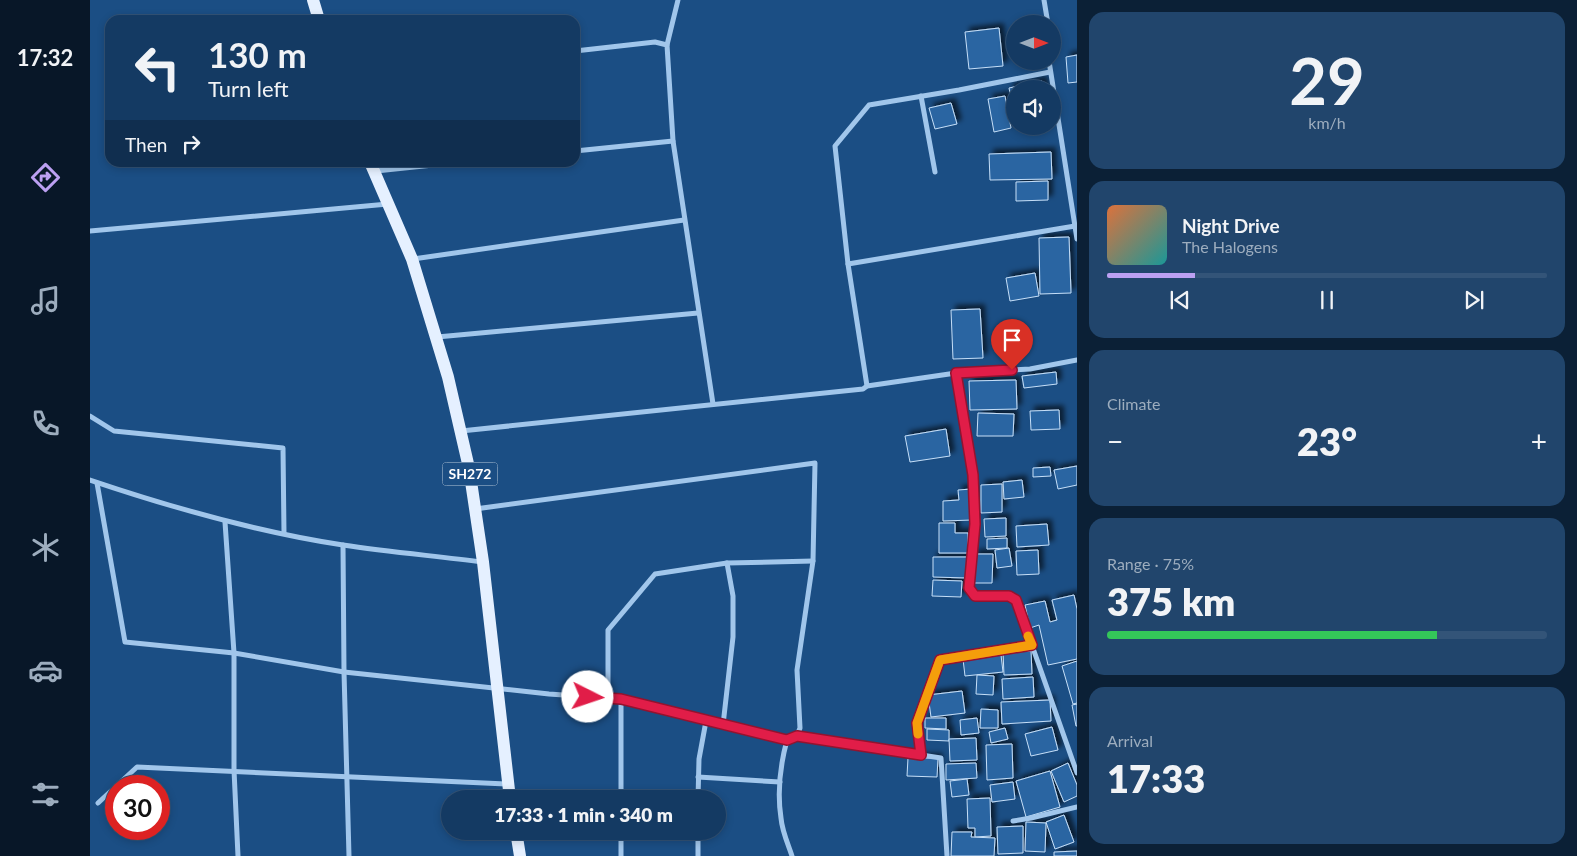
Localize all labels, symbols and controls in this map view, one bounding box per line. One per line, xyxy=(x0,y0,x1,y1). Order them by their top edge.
north arrow xyxy=(1006,15,1061,70)
map controls xyxy=(1006,15,1061,135)
text: 130 m xyxy=(208,33,307,75)
icon: left xyxy=(125,35,190,100)
text: 29 xyxy=(1289,41,1365,119)
text: 17:32 xyxy=(17,44,73,71)
text: Turn left xyxy=(208,75,289,102)
button: sound xyxy=(1006,80,1061,135)
text: km/h xyxy=(1308,113,1346,132)
icon: right xyxy=(177,130,205,158)
text: Then xyxy=(125,133,167,156)
icon: directions xyxy=(28,160,63,195)
text: Night Drive xyxy=(1182,214,1280,237)
text: The Halogens xyxy=(1182,237,1278,256)
icon: music xyxy=(28,283,63,318)
icon: previous xyxy=(1166,286,1194,314)
icon: pause xyxy=(1313,286,1341,314)
icon: next xyxy=(1460,286,1488,314)
pin xyxy=(991,319,1033,370)
icon: arrive xyxy=(998,326,1026,354)
text: Climate xyxy=(1107,394,1160,413)
icon: phone xyxy=(28,406,63,441)
text: 23° xyxy=(1297,418,1357,464)
text: − xyxy=(1107,424,1123,458)
text: + xyxy=(1531,424,1547,458)
road number: SH272 xyxy=(442,462,498,486)
icon: climate xyxy=(28,530,63,565)
text: Range · 75% xyxy=(1107,554,1194,573)
text: 375 km xyxy=(1107,578,1235,624)
icon: car xyxy=(28,653,63,688)
position arrow xyxy=(561,670,613,722)
text: Arrival xyxy=(1107,731,1153,750)
text: 17:33 xyxy=(1107,755,1205,801)
speed limit sign: 30 xyxy=(105,775,170,840)
icon: filters xyxy=(28,777,63,812)
text: 17:33 · 1 min · 340 m xyxy=(494,803,673,826)

